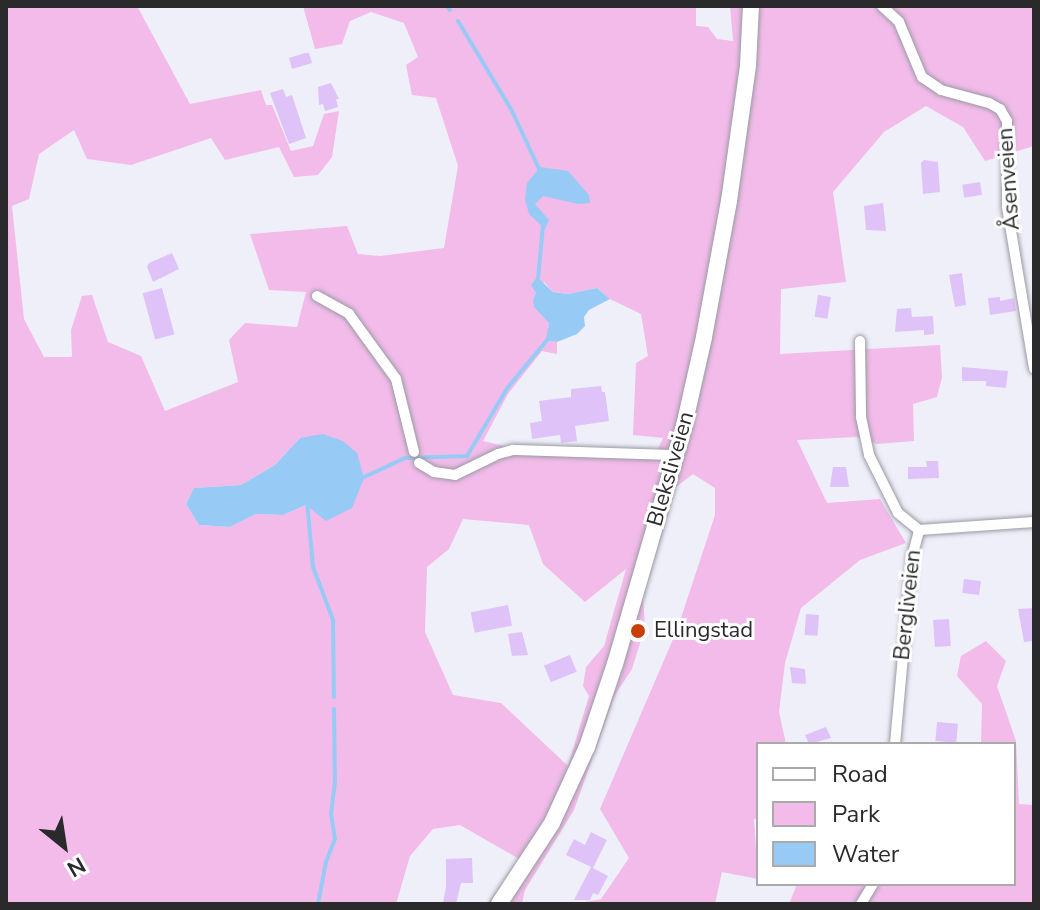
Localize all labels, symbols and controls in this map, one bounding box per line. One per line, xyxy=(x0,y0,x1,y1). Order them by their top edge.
street label: Åsenveien xyxy=(992,127,1026,231)
street label: Bleksliveien xyxy=(642,409,700,529)
street label: Bergliveien xyxy=(889,548,927,662)
place label: Ellingstad xyxy=(654,618,753,644)
marker: Ellingstad xyxy=(629,622,647,640)
legend xyxy=(756,742,1016,886)
text: Road xyxy=(832,758,888,790)
text: Park xyxy=(832,798,880,830)
north arrow xyxy=(24,806,104,886)
text: Water xyxy=(832,838,899,870)
text: N xyxy=(61,850,91,884)

